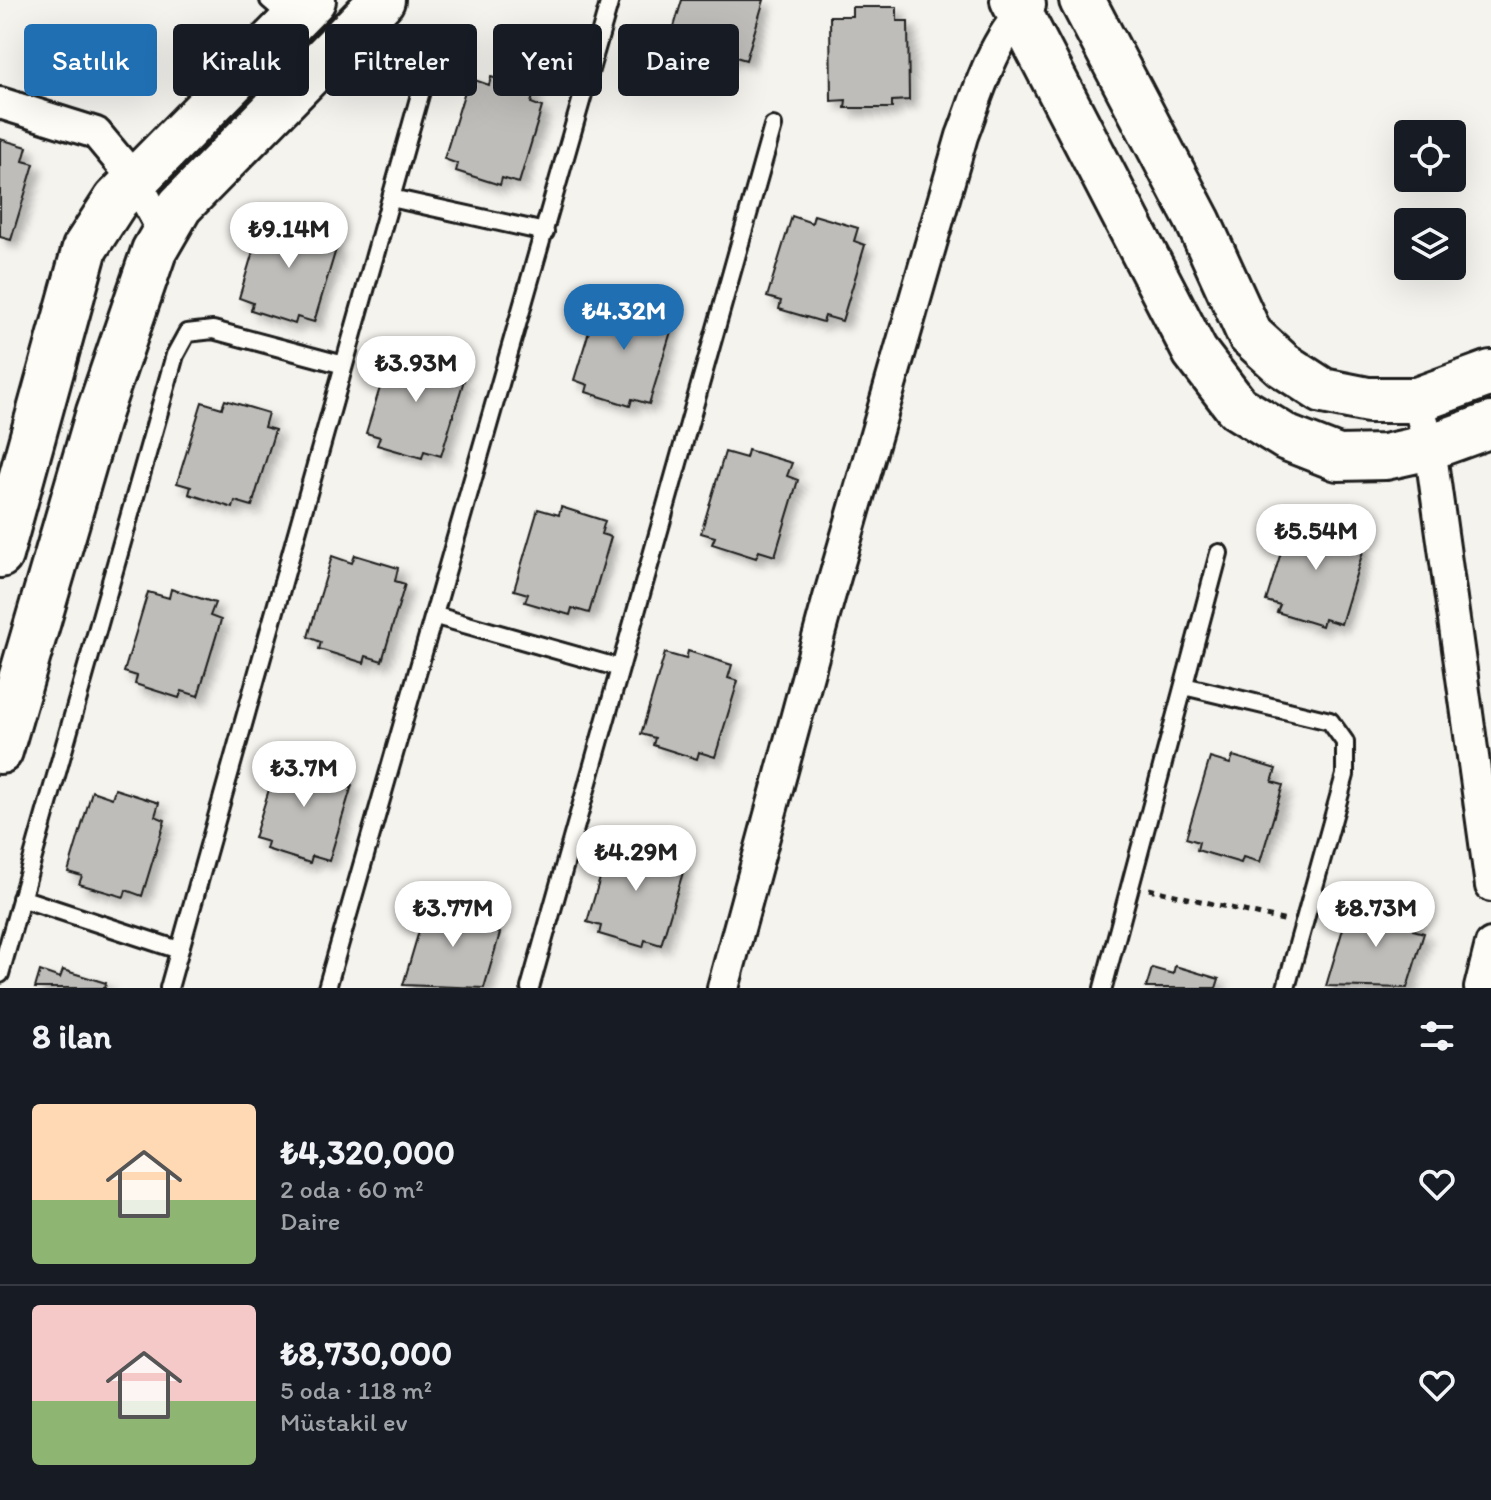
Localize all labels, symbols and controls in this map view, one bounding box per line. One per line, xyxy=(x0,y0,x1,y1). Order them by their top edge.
chip: Satılık xyxy=(24,24,157,96)
chip: Kiralık xyxy=(173,24,309,96)
chip: Filtreler xyxy=(325,24,477,96)
chip: Yeni xyxy=(493,24,602,96)
chip: Daire xyxy=(618,24,739,96)
map controls xyxy=(1394,120,1466,280)
button: locate xyxy=(1394,120,1466,192)
pin: ₺9.14M xyxy=(224,202,354,270)
button: layers xyxy=(1394,208,1466,280)
text: ₺9.14M xyxy=(248,212,330,244)
pin: ₺4.32M xyxy=(559,284,689,352)
text: ₺4.32M xyxy=(582,294,666,326)
pin: ₺3.93M xyxy=(351,336,481,404)
text: ₺3.93M xyxy=(375,346,457,378)
pin: ₺5.54M xyxy=(1251,504,1381,572)
text: ₺5.54M xyxy=(1274,514,1358,546)
pin: ₺3.7M xyxy=(248,741,360,809)
text: ₺3.7M xyxy=(270,751,338,783)
pin: ₺4.29M xyxy=(571,825,701,893)
text: ₺4.29M xyxy=(594,835,678,867)
pin: ₺3.77M xyxy=(388,881,518,949)
pin: ₺8.73M xyxy=(1311,881,1441,949)
text: ₺3.77M xyxy=(413,891,493,923)
text: ₺8.73M xyxy=(1335,891,1417,923)
icon: filters xyxy=(1415,1014,1459,1058)
text: 8 ilan xyxy=(32,1016,111,1057)
text: ₺4,320,000 xyxy=(280,1132,455,1173)
icon: home xyxy=(96,1136,192,1232)
icon: heart xyxy=(1415,1162,1459,1206)
text: 2 oda · 60 m² xyxy=(280,1173,424,1205)
text: Daire xyxy=(280,1205,340,1237)
text: ₺8,730,000 xyxy=(280,1333,452,1374)
icon: home xyxy=(96,1337,192,1433)
icon: heart xyxy=(1415,1363,1459,1407)
text: 5 oda · 118 m² xyxy=(280,1374,432,1406)
text: Müstakil ev xyxy=(280,1406,408,1438)

